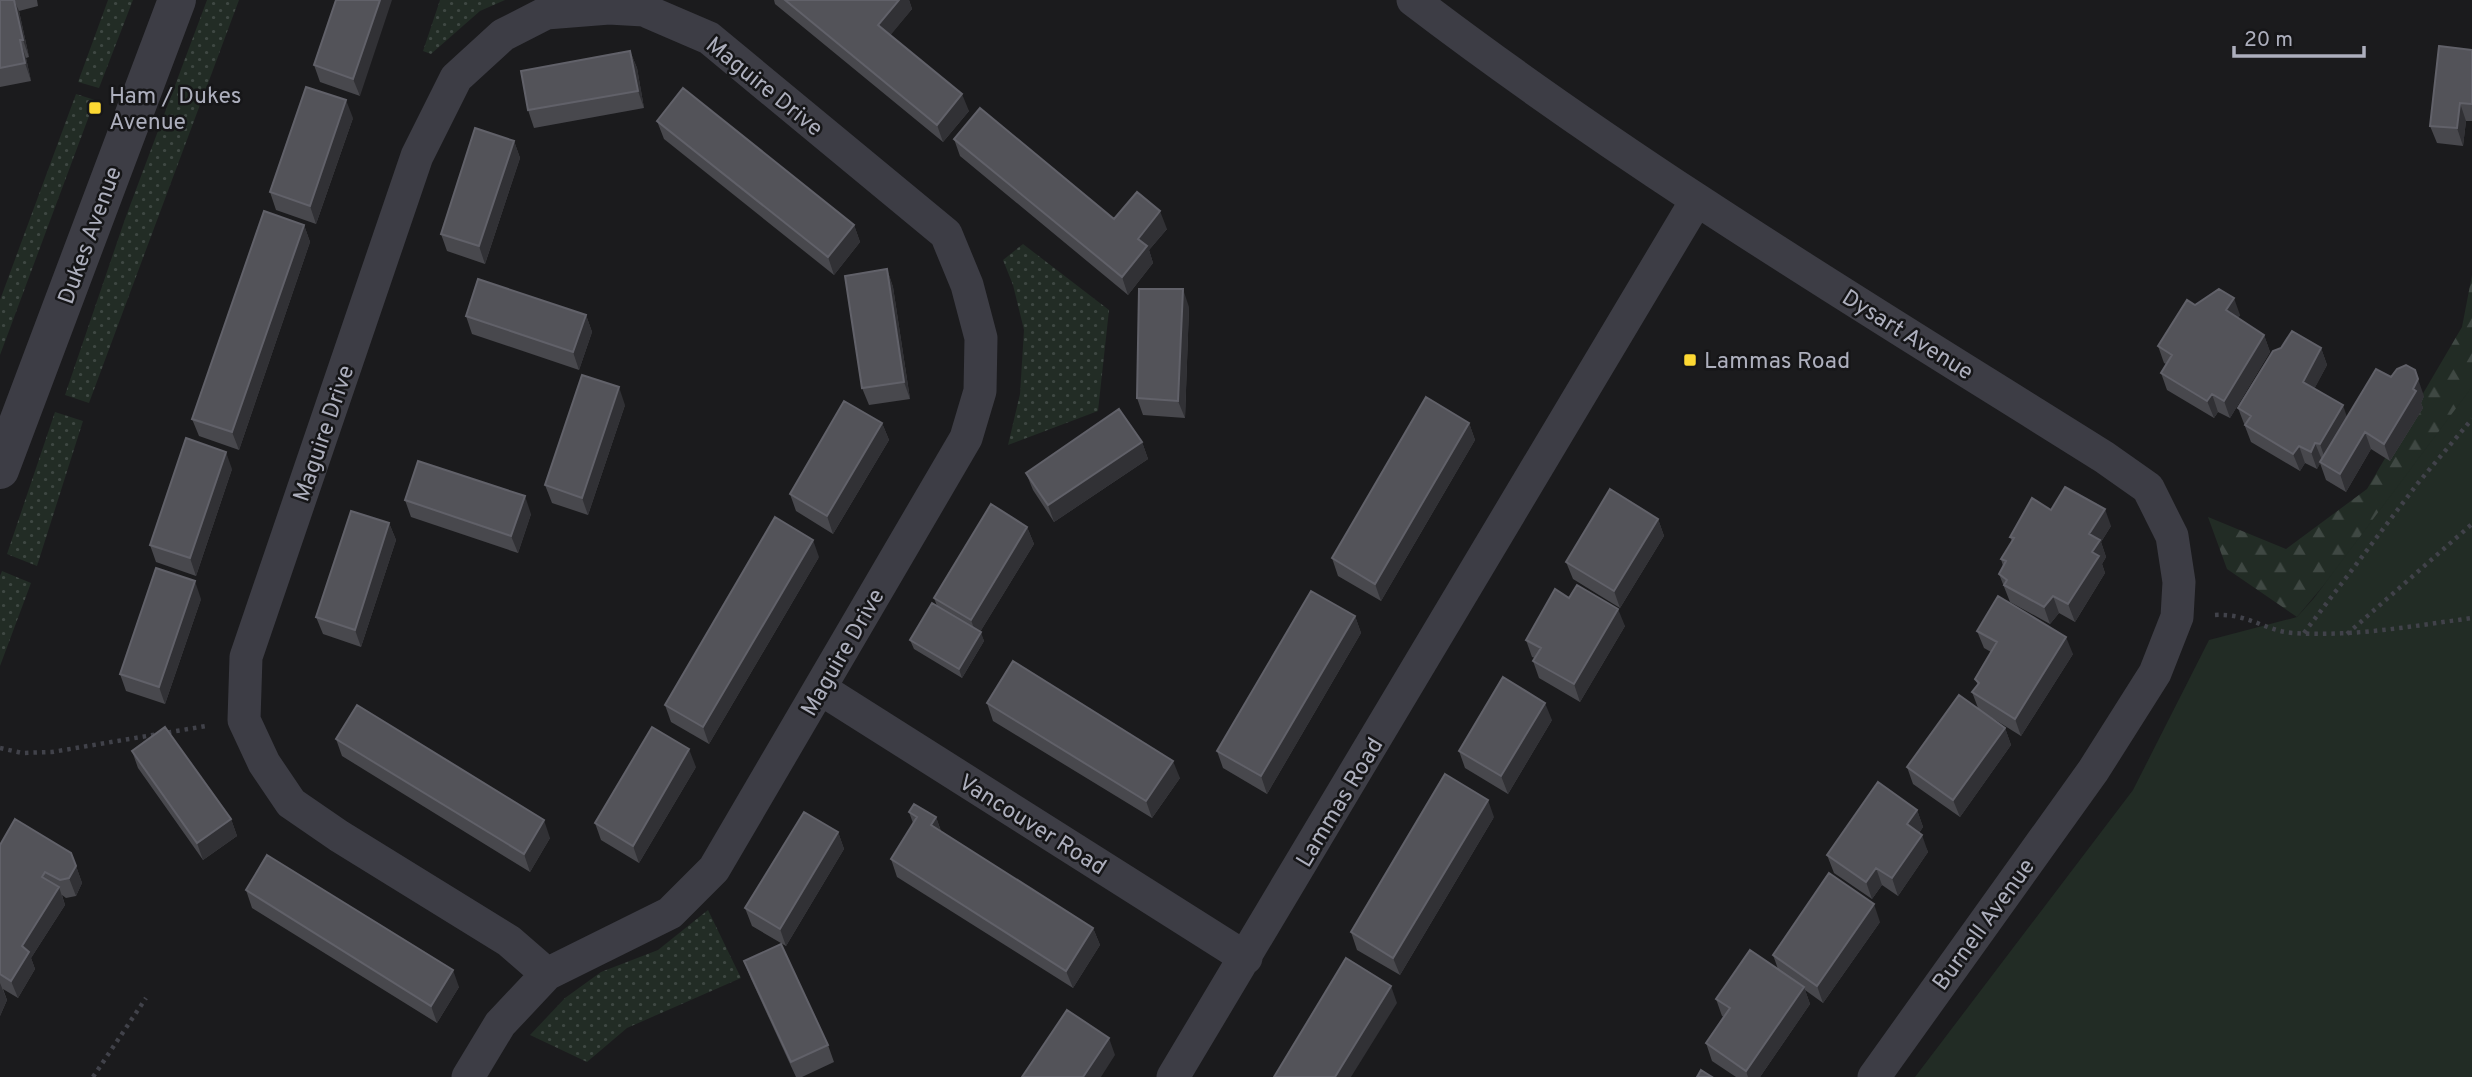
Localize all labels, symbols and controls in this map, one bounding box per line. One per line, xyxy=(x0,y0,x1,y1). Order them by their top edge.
scale bar xyxy=(2234,14,2364,58)
text: 20 m xyxy=(2244,27,2293,54)
street label: Maguire Drive xyxy=(699,32,828,144)
place label: Ham / Dukes Avenue xyxy=(109,83,241,138)
marker: Ham / Dukes Avenue xyxy=(87,100,103,116)
street label: Dukes Avenue xyxy=(53,163,130,309)
street label: Dysart Avenue xyxy=(1836,284,1978,388)
place label: Lammas Road xyxy=(1704,348,1850,377)
marker: Lammas Road xyxy=(1682,352,1698,368)
street label: Maguire Drive xyxy=(288,362,362,506)
street label: Maguire Drive xyxy=(796,584,892,722)
street label: Lammas Road xyxy=(1291,733,1391,873)
street label: Vancouver Road xyxy=(952,769,1111,883)
street label: Burnell Avenue xyxy=(1927,854,2043,997)

